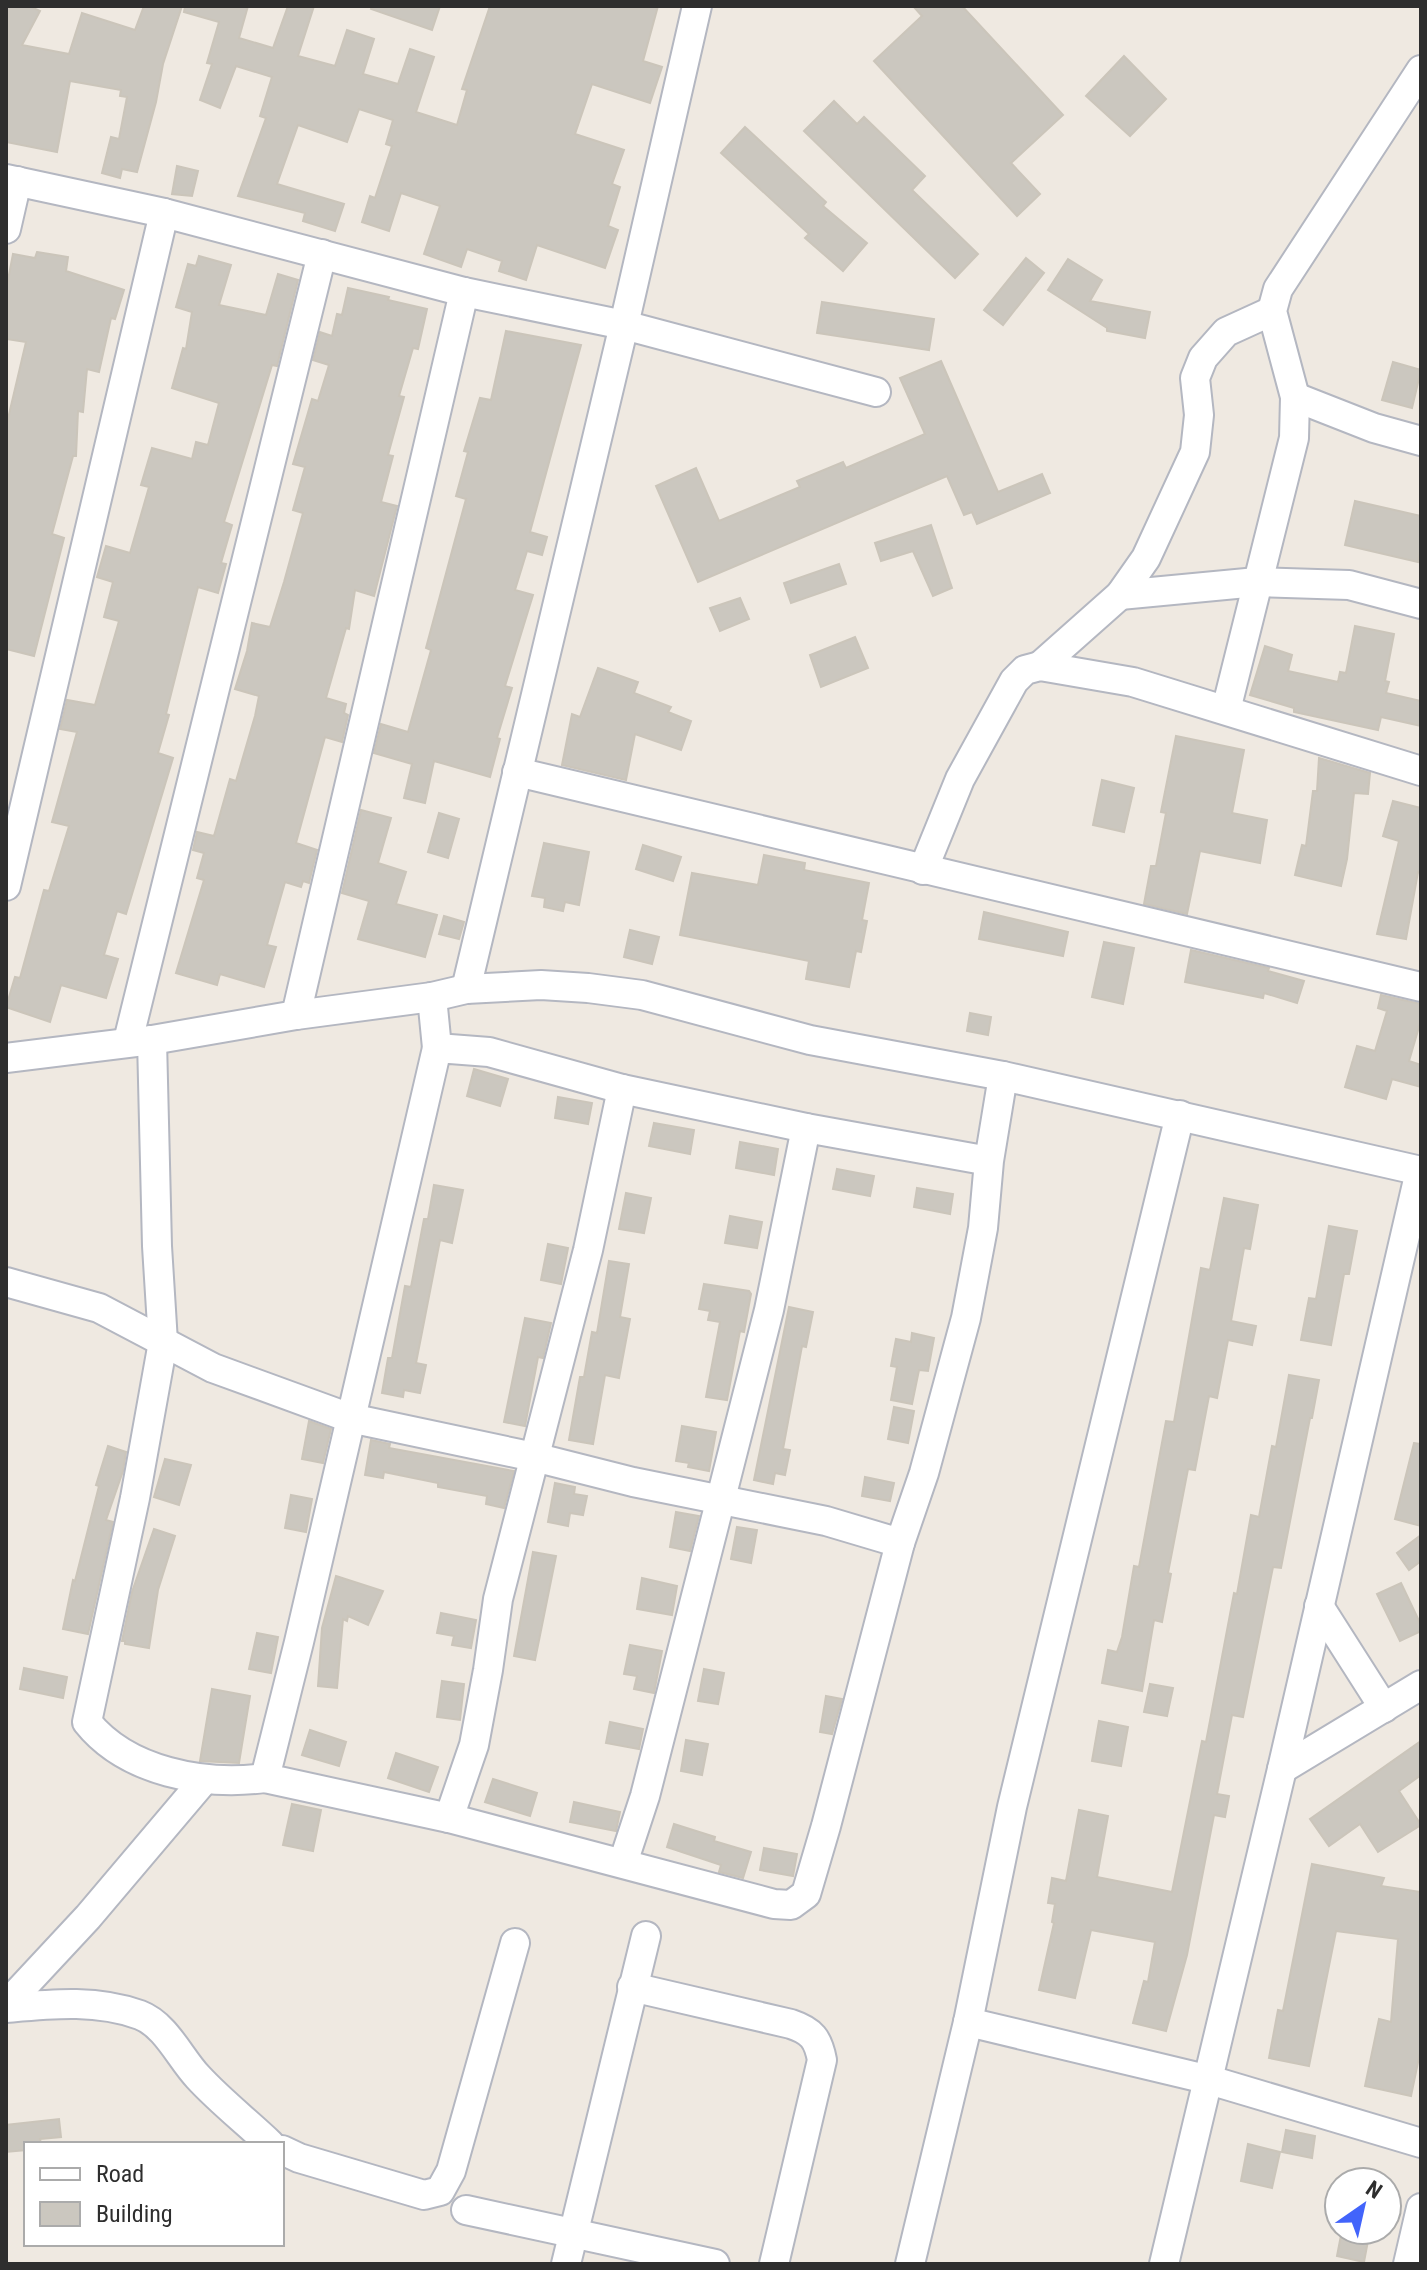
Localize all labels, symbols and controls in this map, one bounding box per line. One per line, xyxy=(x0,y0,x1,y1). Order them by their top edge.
legend xyxy=(24,2142,284,2246)
text: Road xyxy=(96,2160,144,2188)
north arrow xyxy=(1323,2166,1403,2246)
text: N xyxy=(1361,2176,1386,2204)
text: Building xyxy=(96,2200,173,2228)

